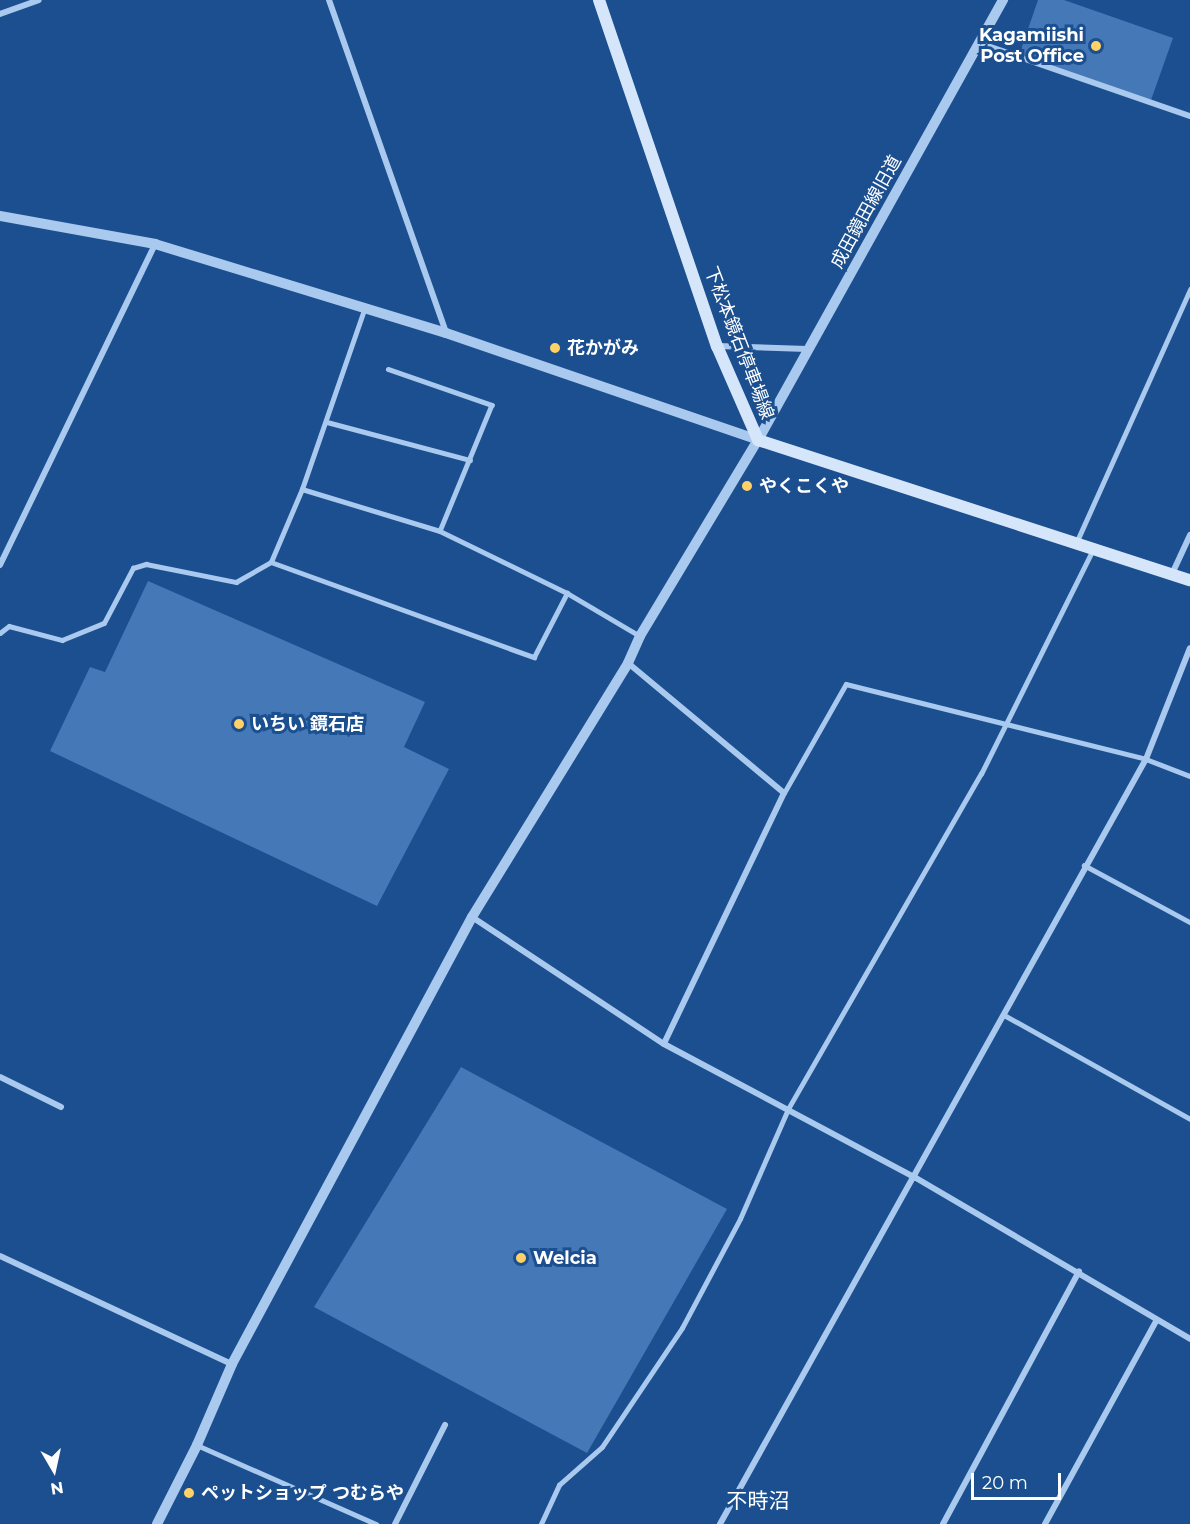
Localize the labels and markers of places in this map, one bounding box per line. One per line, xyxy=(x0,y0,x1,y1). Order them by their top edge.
place label: Kagamiishi Post Office xyxy=(979,25,1084,68)
marker: Kagamiishi Post Office xyxy=(1089,39,1103,53)
place label: 花かがみ xyxy=(567,337,639,359)
marker: 花かがみ xyxy=(548,341,562,355)
place label: やくこくや xyxy=(759,475,849,497)
marker: やくこくや xyxy=(740,479,754,493)
place label: いちい 鏡石店 xyxy=(251,713,364,735)
marker: いちい 鏡石店 xyxy=(232,717,246,731)
place label: Welcia xyxy=(533,1247,597,1269)
marker: Welcia xyxy=(514,1251,528,1265)
place label: ペットショップ つむらや xyxy=(201,1482,404,1504)
marker: ペットショップ つむらや xyxy=(182,1486,196,1500)

